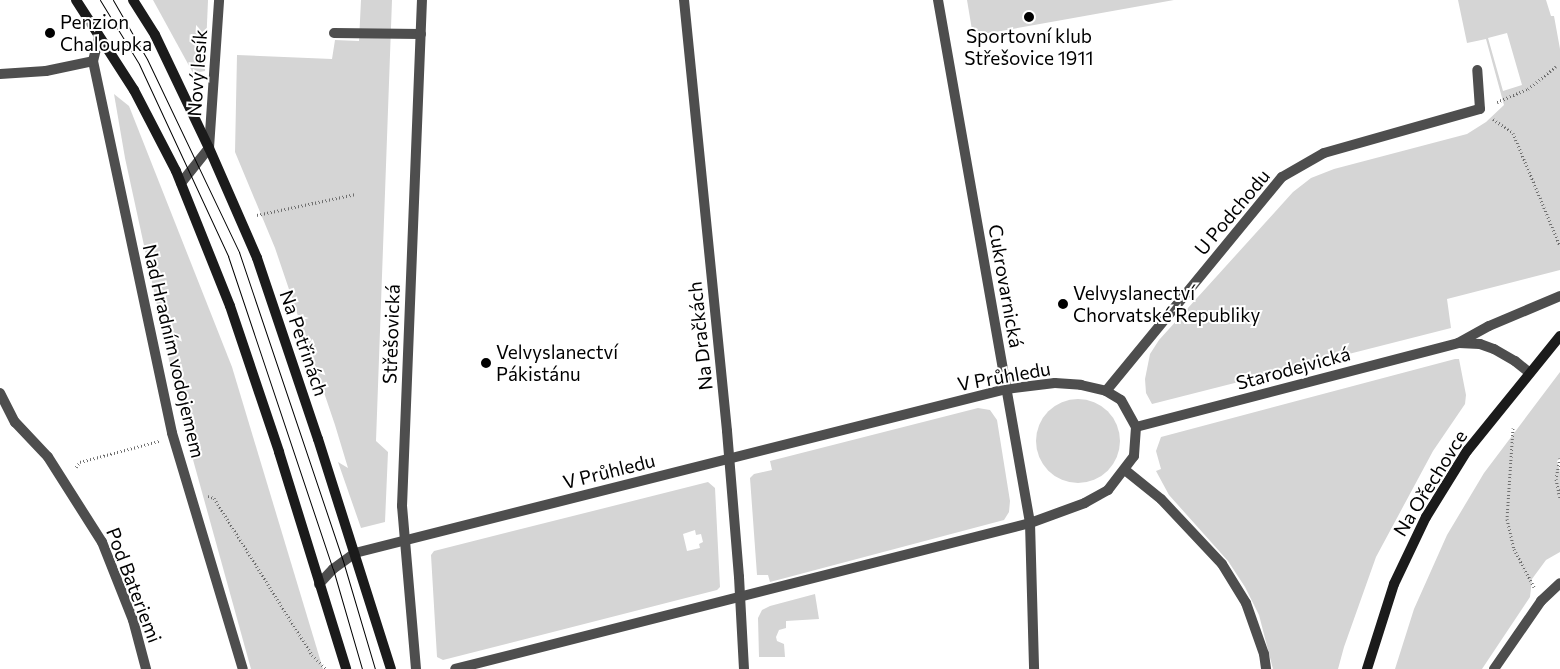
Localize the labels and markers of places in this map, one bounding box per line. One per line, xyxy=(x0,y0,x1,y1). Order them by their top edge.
place label: Penzion Chaloupka xyxy=(60,11,152,55)
marker: Sportovní klub Střešovice 1911 xyxy=(1023,11,1035,23)
place label: Sportovní klub Střešovice 1911 xyxy=(964,25,1094,69)
marker: Penzion Chaloupka xyxy=(44,27,56,39)
place label: Velvyslanectví Chorvatské Republiky xyxy=(1073,282,1260,326)
marker: Velvyslanectví Chorvatské Republiky xyxy=(1057,298,1069,310)
place label: Velvyslanectví Pákistánu xyxy=(496,341,618,385)
marker: Velvyslanectví Pákistánu xyxy=(480,357,492,369)

